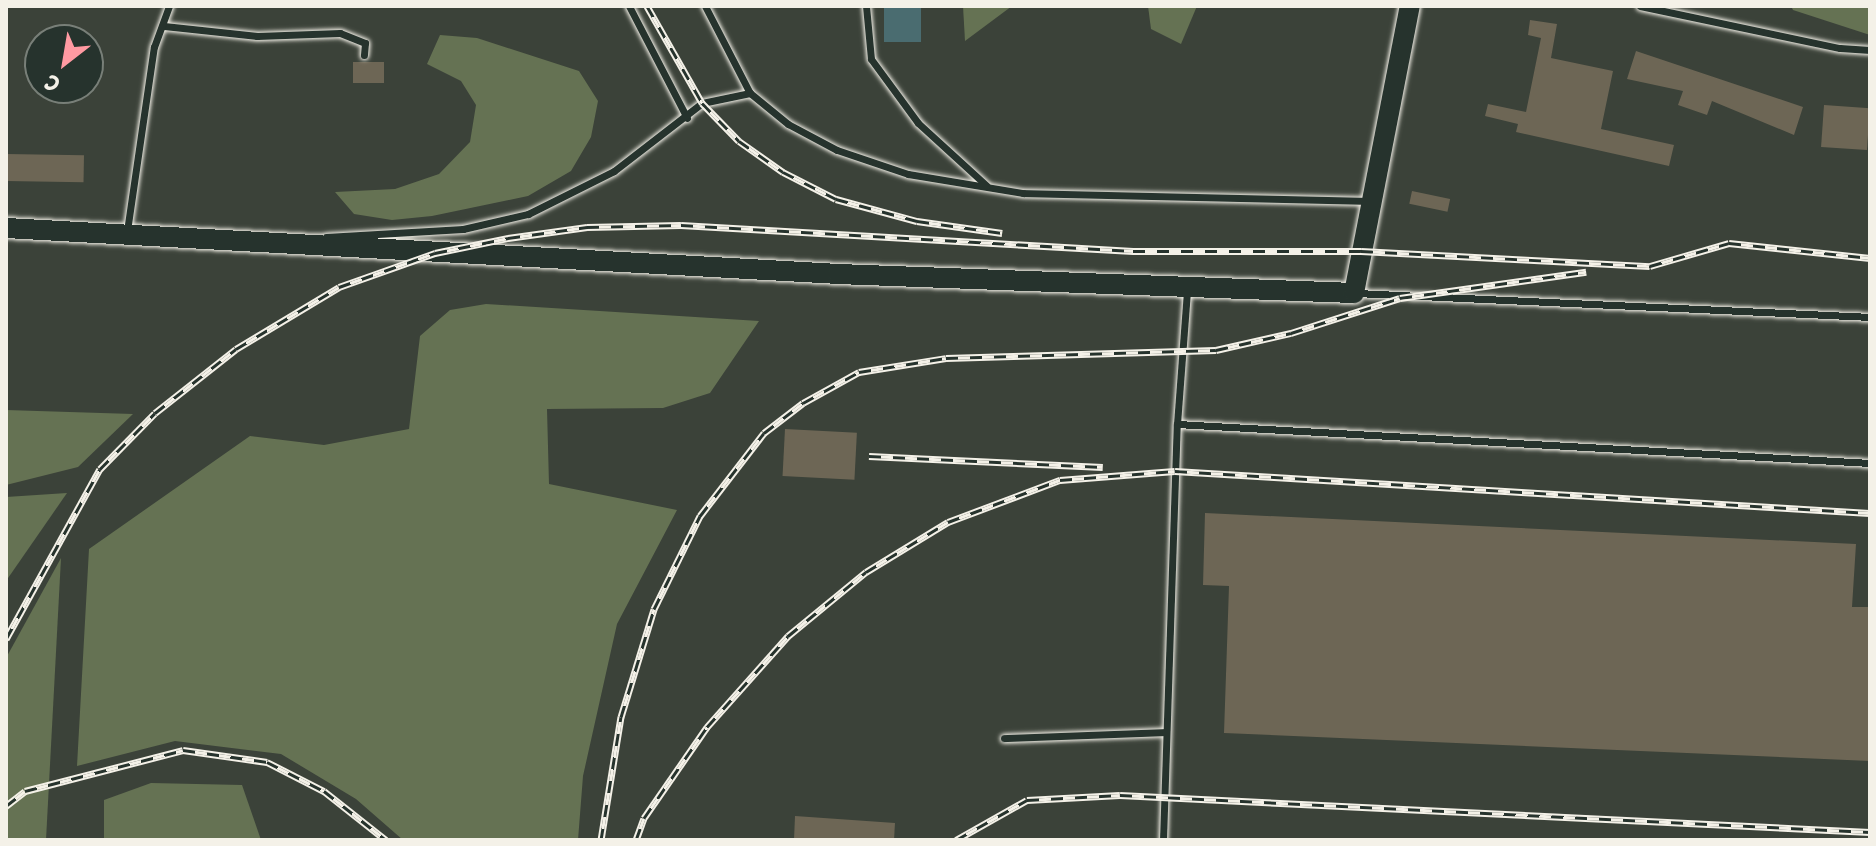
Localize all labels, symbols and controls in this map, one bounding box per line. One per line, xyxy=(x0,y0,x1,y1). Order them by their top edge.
north arrow xyxy=(24,24,104,104)
text: С xyxy=(39,67,66,99)

